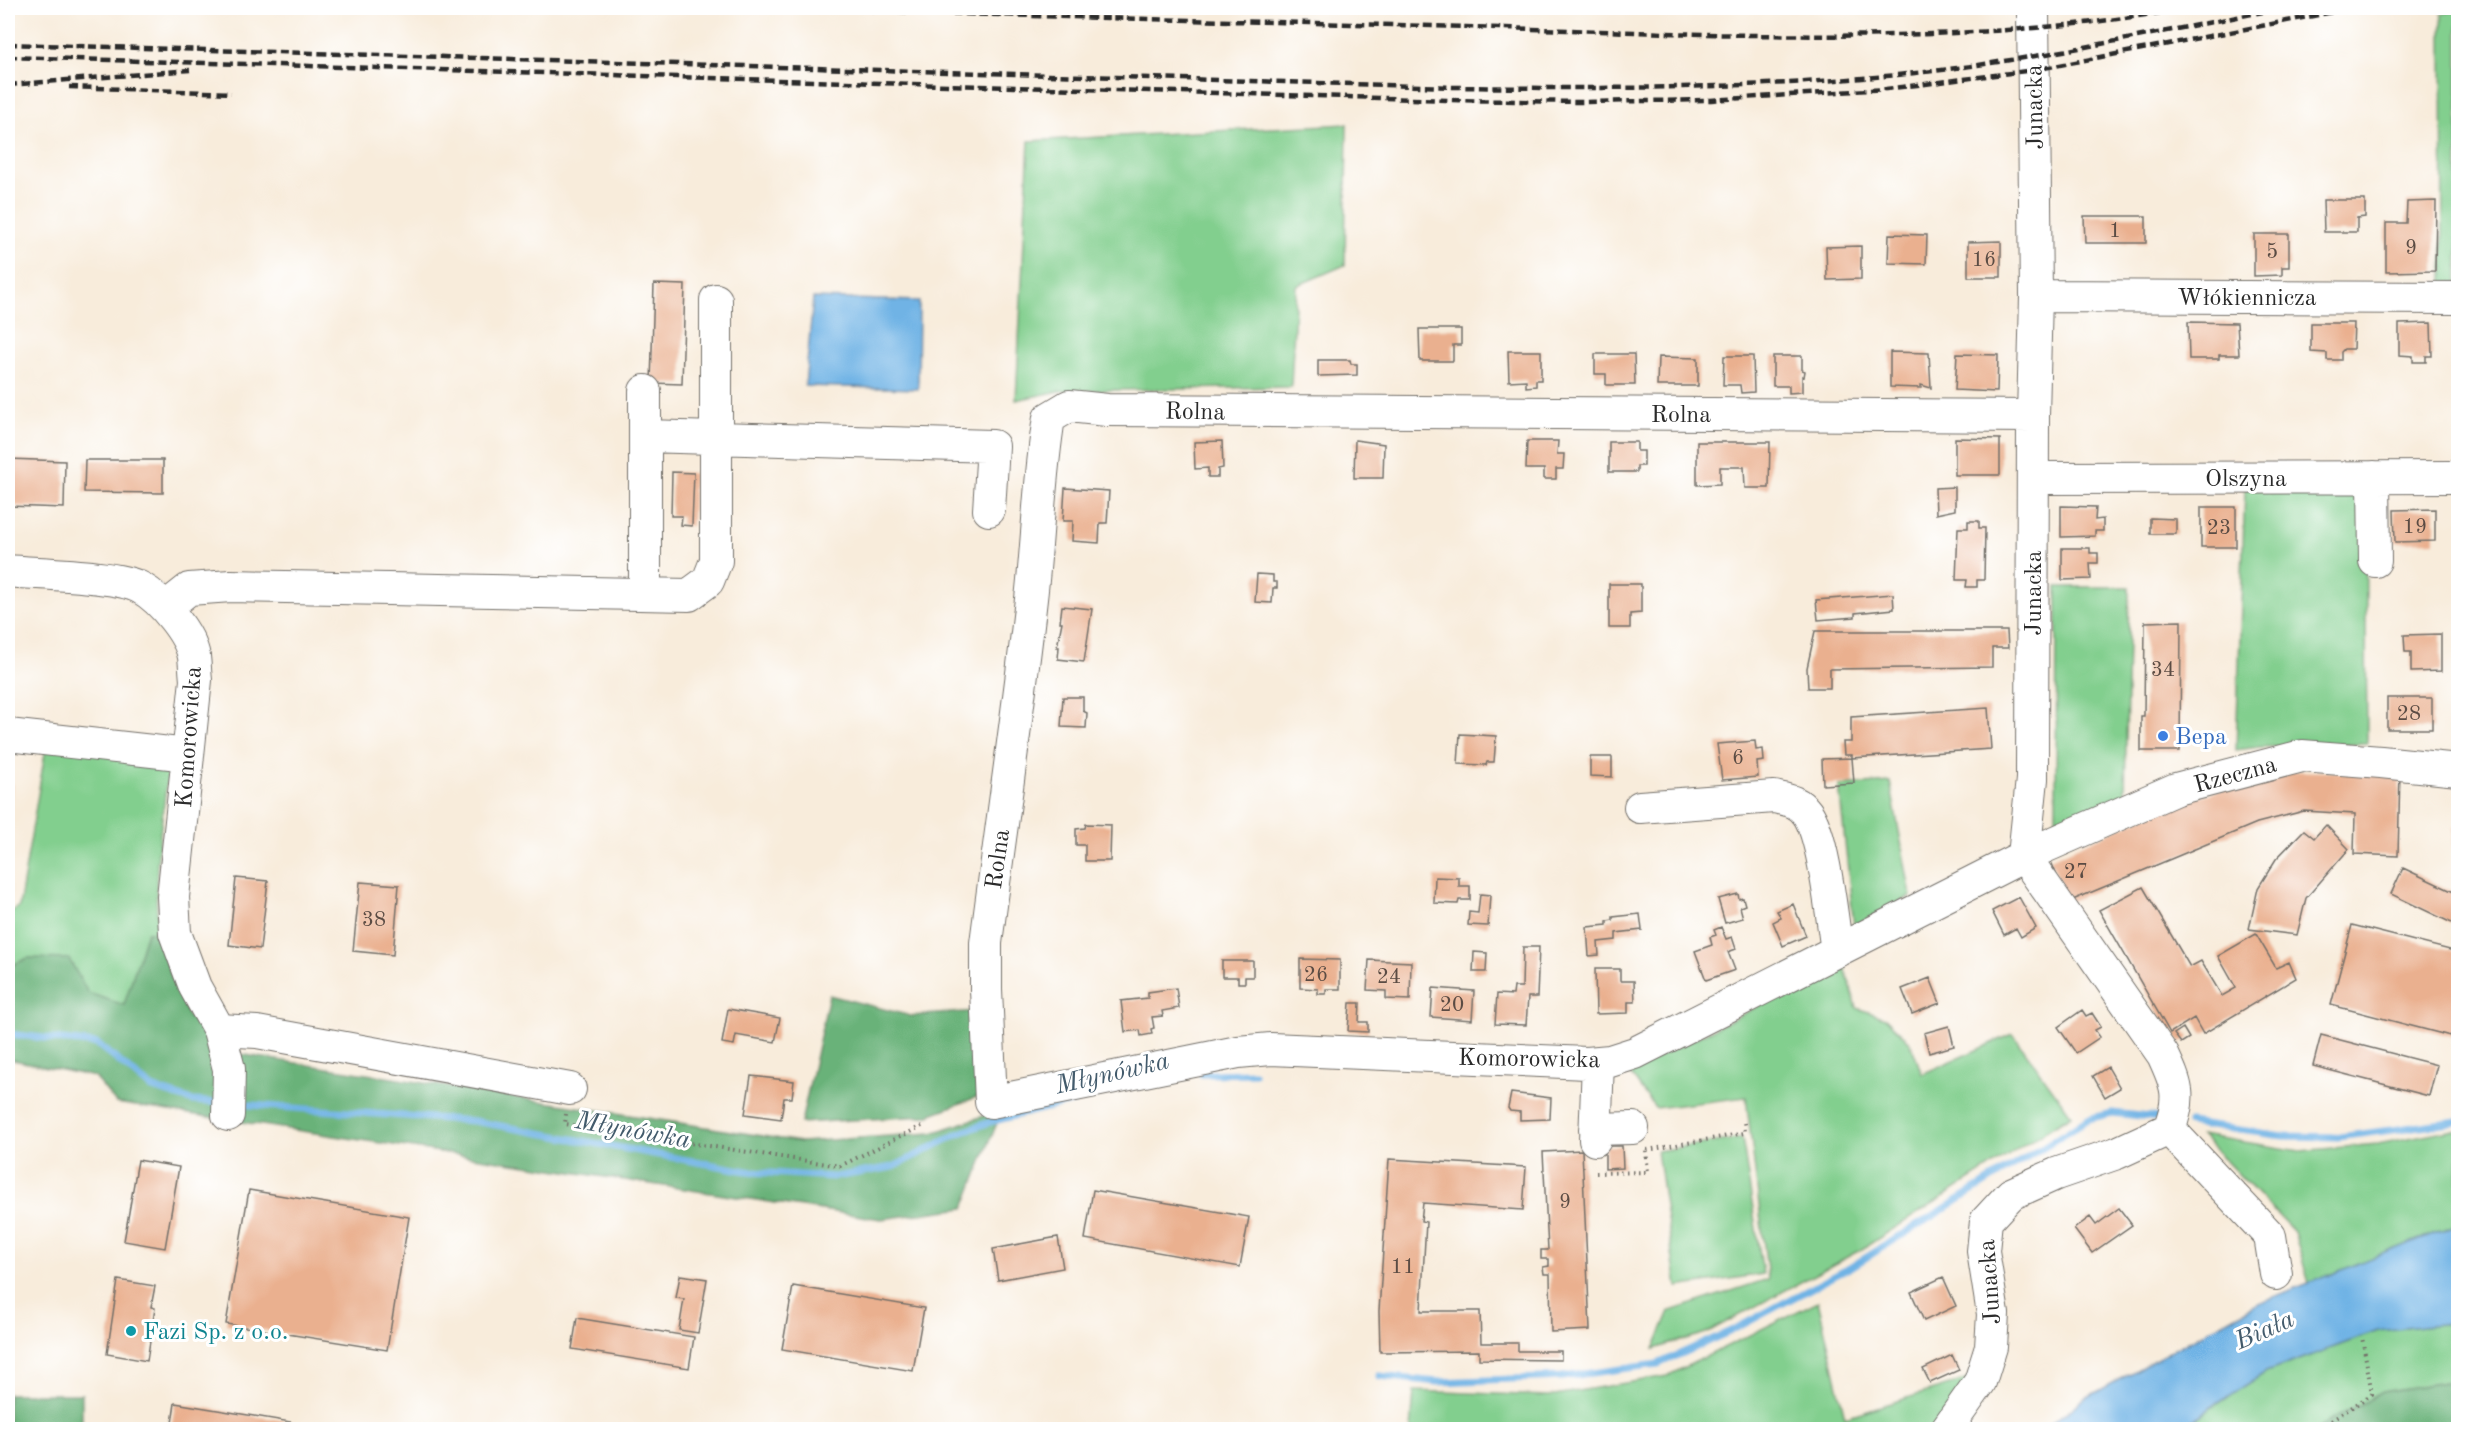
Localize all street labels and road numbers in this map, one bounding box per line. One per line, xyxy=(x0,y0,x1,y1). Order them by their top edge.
street label: Junacka xyxy=(2023,64,2049,150)
street label: Włókiennicza xyxy=(2177,287,2317,311)
street label: Rolna xyxy=(1165,400,1226,426)
street label: Rolna xyxy=(1651,404,1711,428)
street label: Olszyna xyxy=(2205,468,2287,492)
street label: Junacka xyxy=(2023,550,2047,636)
street label: Komorowicka xyxy=(173,665,207,809)
street label: Rzeczna xyxy=(2192,753,2280,798)
street label: Rolna xyxy=(983,828,1015,891)
street label: Komorowicka xyxy=(1458,1047,1600,1073)
street label: Junacka xyxy=(1976,1238,2006,1325)

